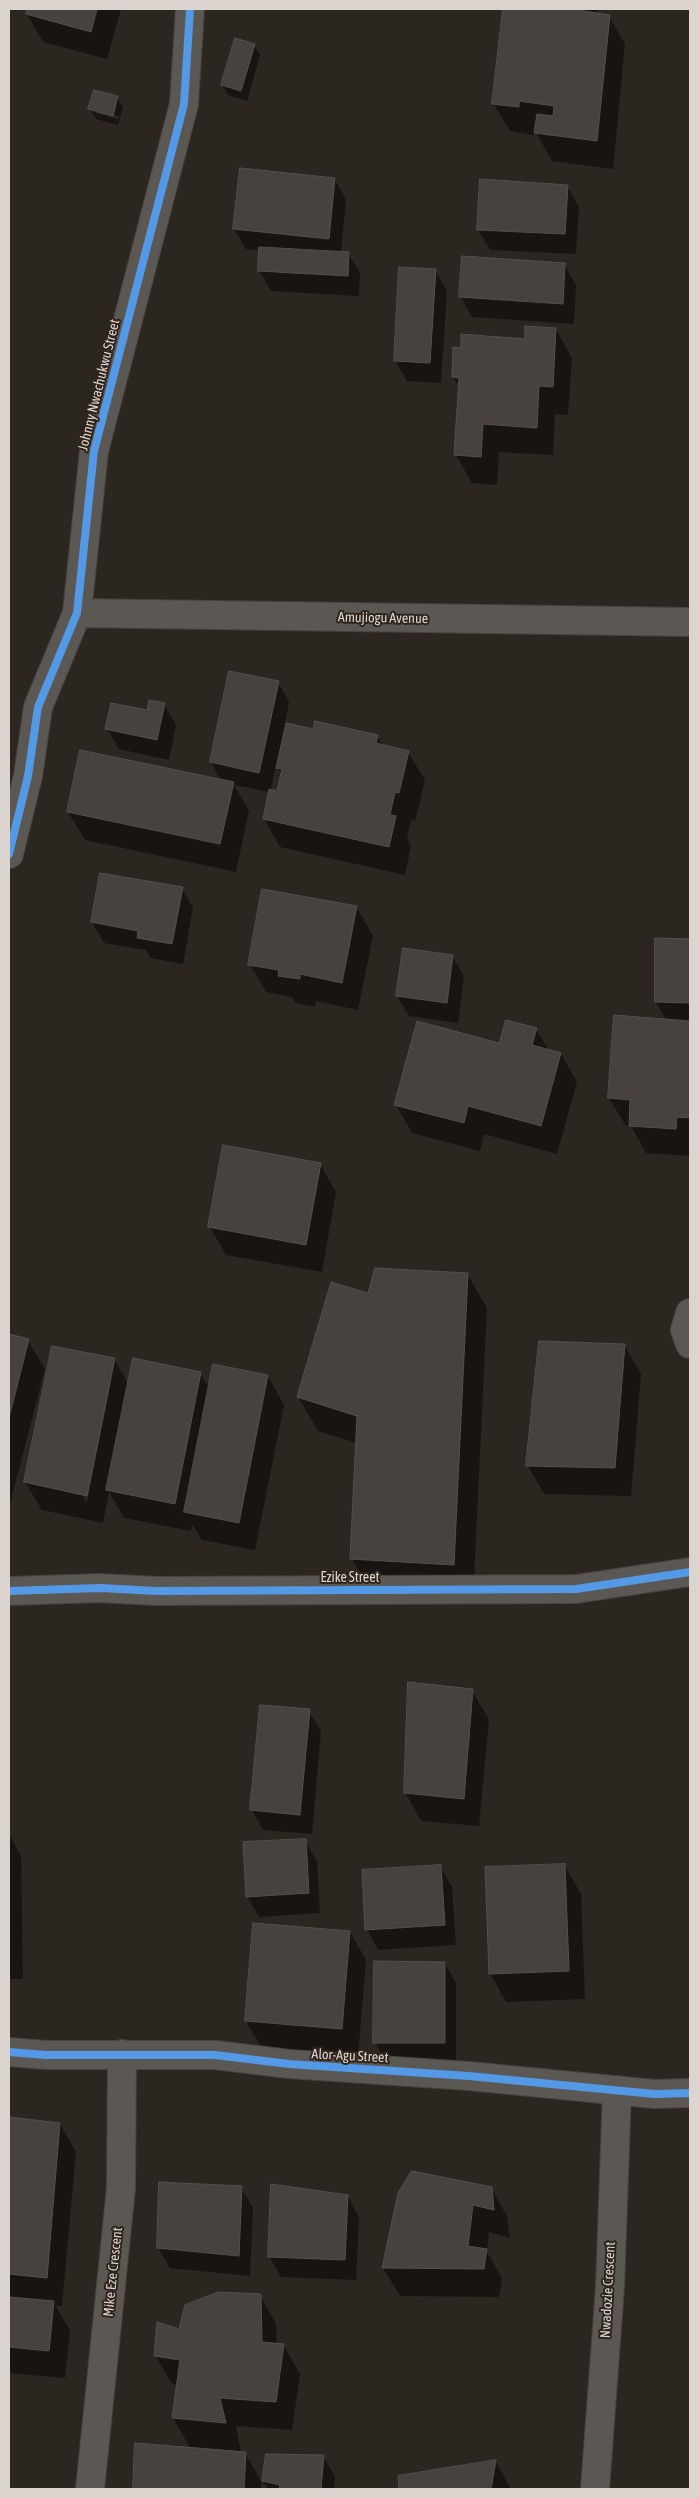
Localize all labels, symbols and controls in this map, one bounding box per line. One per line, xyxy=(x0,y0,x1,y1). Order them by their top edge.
street label: Johnny Nwachukwu Street xyxy=(75,318,123,452)
street label: Amujiogu Avenue xyxy=(338,609,428,627)
street label: Ezike Street xyxy=(320,1570,380,1586)
street label: Alor-Agu Street xyxy=(311,2046,389,2066)
street label: Mike Eze Crescent xyxy=(100,2226,126,2318)
street label: Nwadozie Crescent xyxy=(597,2241,619,2339)

